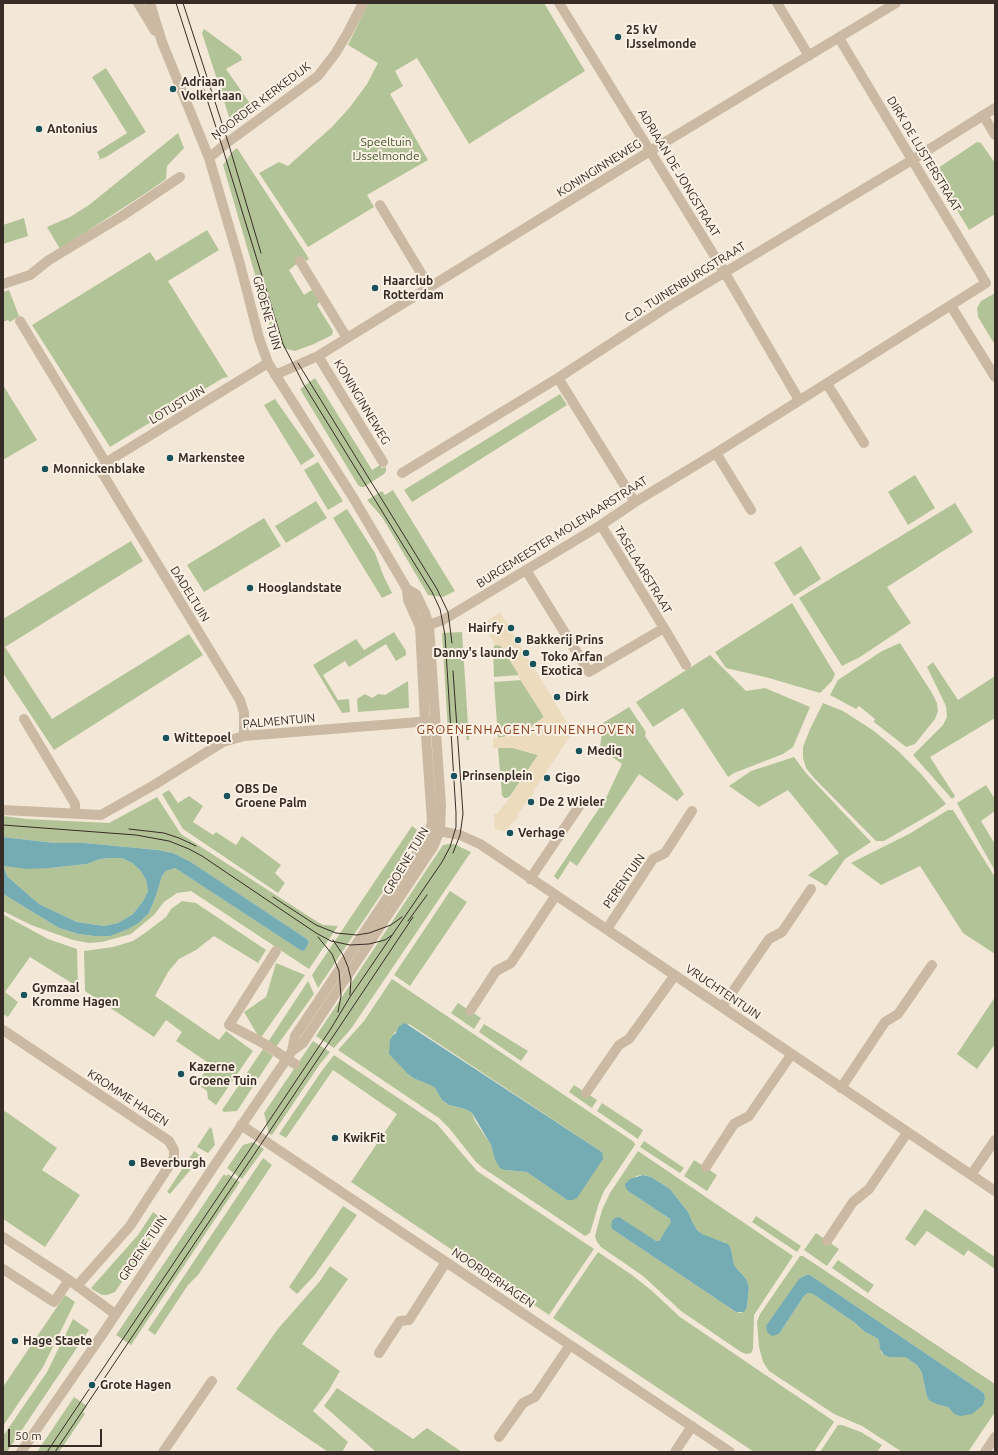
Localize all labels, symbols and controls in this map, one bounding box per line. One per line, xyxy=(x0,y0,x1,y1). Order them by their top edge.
place label: 25 kV IJsselmonde xyxy=(626,23,696,51)
marker: 25 kV IJsselmonde xyxy=(613,32,623,42)
street label: NOORDER KERKEDIJK xyxy=(209,59,313,143)
place label: Adriaan Volkerlaan xyxy=(181,75,242,103)
marker: Adriaan Volkerlaan xyxy=(168,84,178,94)
street label: DIRK DE LIJSTERSTRAAT xyxy=(884,94,964,214)
street label: ADRIAAN DE JONGSTRAAT xyxy=(635,106,723,240)
place label: Antonius xyxy=(47,122,98,136)
marker: Antonius xyxy=(34,124,44,134)
park label: Speeltuin IJsselmonde xyxy=(352,135,420,163)
street label: KONINGINNEWEG xyxy=(554,136,644,200)
street label: C.D. TUINENBURGSTRAAT xyxy=(622,239,748,325)
street label: GROENE TUIN xyxy=(250,274,284,352)
place label: Haarclub Rotterdam xyxy=(383,274,444,302)
marker: Haarclub Rotterdam xyxy=(370,283,380,293)
street label: KONINGINNEWEG xyxy=(331,357,393,447)
street label: LOTUSTUIN xyxy=(147,383,207,427)
place label: Markenstee xyxy=(178,451,245,465)
marker: Markenstee xyxy=(165,453,175,463)
place label: Monnickenblake xyxy=(53,462,145,476)
marker: Monnickenblake xyxy=(40,464,50,474)
street label: BURGEMEESTER MOLENAARSTRAAT xyxy=(474,473,650,591)
street label: TASELAARSTRAAT xyxy=(611,524,675,616)
street label: DADELTUIN xyxy=(167,564,213,624)
place label: Hooglandstate xyxy=(258,581,342,595)
marker: Hooglandstate xyxy=(245,583,255,593)
place label: Hairfy xyxy=(468,621,503,635)
marker: Hairfy xyxy=(506,623,516,633)
place label: Bakkerij Prins xyxy=(526,633,604,647)
marker: Bakkerij Prins xyxy=(513,635,523,645)
place label: Danny's laundy xyxy=(433,646,518,660)
marker: Danny's laundy xyxy=(521,648,531,658)
place label: Toko Arfan Exotica xyxy=(541,650,603,678)
marker: Toko Arfan Exotica xyxy=(528,659,538,669)
place label: Dirk xyxy=(565,690,589,704)
marker: Dirk xyxy=(552,692,562,702)
street label: PALMENTUIN xyxy=(242,711,316,731)
district label: GROENENHAGEN-TUINENHOVEN xyxy=(417,722,635,738)
place label: Wittepoel xyxy=(174,731,231,745)
marker: Wittepoel xyxy=(161,733,171,743)
place label: Mediq xyxy=(587,744,622,758)
marker: Mediq xyxy=(574,746,584,756)
place label: Prinsenplein xyxy=(462,769,533,783)
marker: Prinsenplein xyxy=(449,771,459,781)
place label: Cigo xyxy=(555,771,580,785)
marker: Cigo xyxy=(542,773,552,783)
place label: OBS De Groene Palm xyxy=(235,782,307,810)
marker: OBS De Groene Palm xyxy=(222,791,232,801)
place label: De 2 Wieler xyxy=(539,795,605,809)
marker: De 2 Wieler xyxy=(526,797,536,807)
street label: GROENE TUIN xyxy=(380,825,432,897)
place label: Verhage xyxy=(518,826,565,840)
marker: Verhage xyxy=(505,828,515,838)
street label: PERENTUIN xyxy=(600,851,648,911)
street label: VRUCHTENTUIN xyxy=(683,962,763,1022)
place label: Gymzaal Kromme Hagen xyxy=(32,981,119,1009)
marker: Gymzaal Kromme Hagen xyxy=(19,990,29,1000)
place label: Kazerne Groene Tuin xyxy=(189,1060,257,1088)
street label: KROMME HAGEN xyxy=(85,1066,171,1130)
marker: Kazerne Groene Tuin xyxy=(176,1069,186,1079)
place label: KwikFit xyxy=(343,1131,385,1145)
marker: KwikFit xyxy=(330,1133,340,1143)
place label: Beverburgh xyxy=(140,1156,206,1170)
marker: Beverburgh xyxy=(127,1158,137,1168)
street label: GROENE TUIN xyxy=(116,1212,170,1284)
street label: NOORDERHAGEN xyxy=(449,1245,537,1311)
place label: Hage Staete xyxy=(23,1334,92,1348)
marker: Hage Staete xyxy=(10,1336,20,1346)
place label: Grote Hagen xyxy=(100,1378,171,1392)
marker: Grote Hagen xyxy=(87,1380,97,1390)
scale bar xyxy=(10,1421,104,1447)
text: 50 m xyxy=(15,1429,42,1442)

